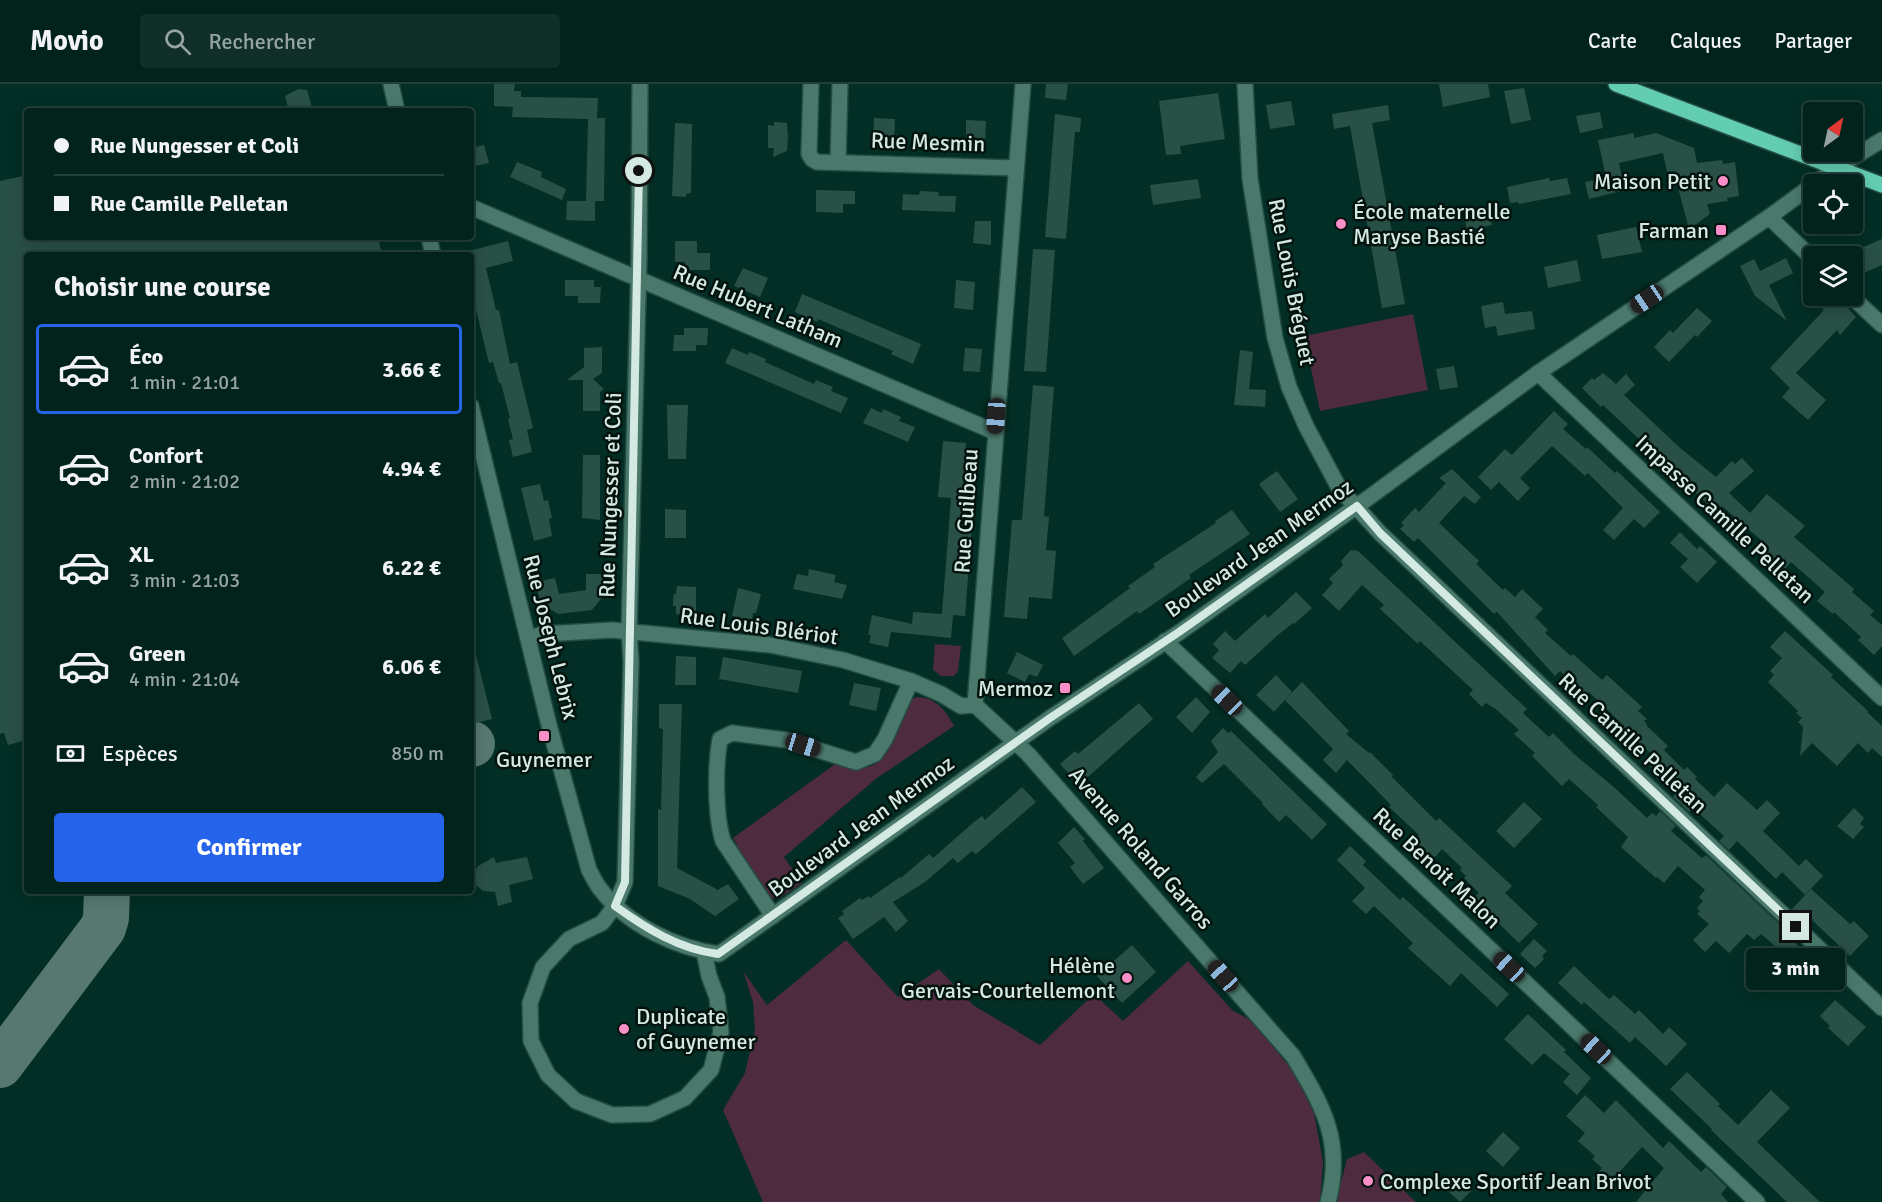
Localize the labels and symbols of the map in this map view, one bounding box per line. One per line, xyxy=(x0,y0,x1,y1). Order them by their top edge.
north arrow xyxy=(1803,102,1863,162)
street label: Rue Mesmin xyxy=(870,127,986,157)
route start xyxy=(625,157,652,184)
place label: Maison Petit xyxy=(1594,168,1711,195)
marker: Maison Petit xyxy=(1716,174,1730,188)
street label: Rue Louis Bréguet xyxy=(1263,196,1321,368)
place label: École maternelle Maryse Bastié xyxy=(1353,198,1511,250)
marker: École maternelle Maryse Bastié xyxy=(1334,217,1348,231)
place label: Farman xyxy=(1638,217,1709,244)
marker: Farman xyxy=(1714,223,1728,237)
street label: Rue Hubert Latham xyxy=(669,258,847,354)
car xyxy=(1627,281,1667,317)
street label: Rue Nungesser et Coli xyxy=(593,392,627,598)
car xyxy=(986,397,1006,435)
street label: Impasse Camille Pelletan xyxy=(1630,429,1820,609)
street label: Rue Guilbeau xyxy=(948,448,984,574)
street label: Boulevard Jean Mermoz xyxy=(1160,473,1358,623)
street label: Rue Joseph Lebrix xyxy=(517,552,585,722)
street label: Rue Louis Blériot xyxy=(678,602,840,650)
street label: Rue Camille Pelletan xyxy=(1553,667,1713,819)
place label: Mermoz xyxy=(978,675,1053,702)
marker: Mermoz xyxy=(1058,681,1072,695)
car xyxy=(1208,681,1246,719)
marker: Guynemer xyxy=(537,729,551,743)
car xyxy=(783,731,823,759)
place label: Guynemer xyxy=(496,746,592,773)
street label: Boulevard Jean Mermoz xyxy=(763,749,959,903)
street label: Avenue Roland Garros xyxy=(1063,761,1219,935)
street label: Rue Benoit Malon xyxy=(1367,802,1507,934)
route end xyxy=(1782,913,1809,940)
car xyxy=(1490,948,1528,986)
callout: 3 min xyxy=(1746,948,1846,990)
place label: Hélène Gervais-Courtellemont xyxy=(901,952,1115,1004)
car xyxy=(1204,957,1242,995)
marker: Hélène Gervais-Courtellemont xyxy=(1120,971,1134,985)
place label: Duplicate of Guynemer xyxy=(636,1003,756,1055)
marker: Duplicate of Guynemer xyxy=(617,1022,631,1036)
car xyxy=(1577,1030,1615,1068)
place label: Complexe Sportif Jean Brivot xyxy=(1380,1168,1651,1195)
marker: Complexe Sportif Jean Brivot xyxy=(1361,1174,1375,1188)

